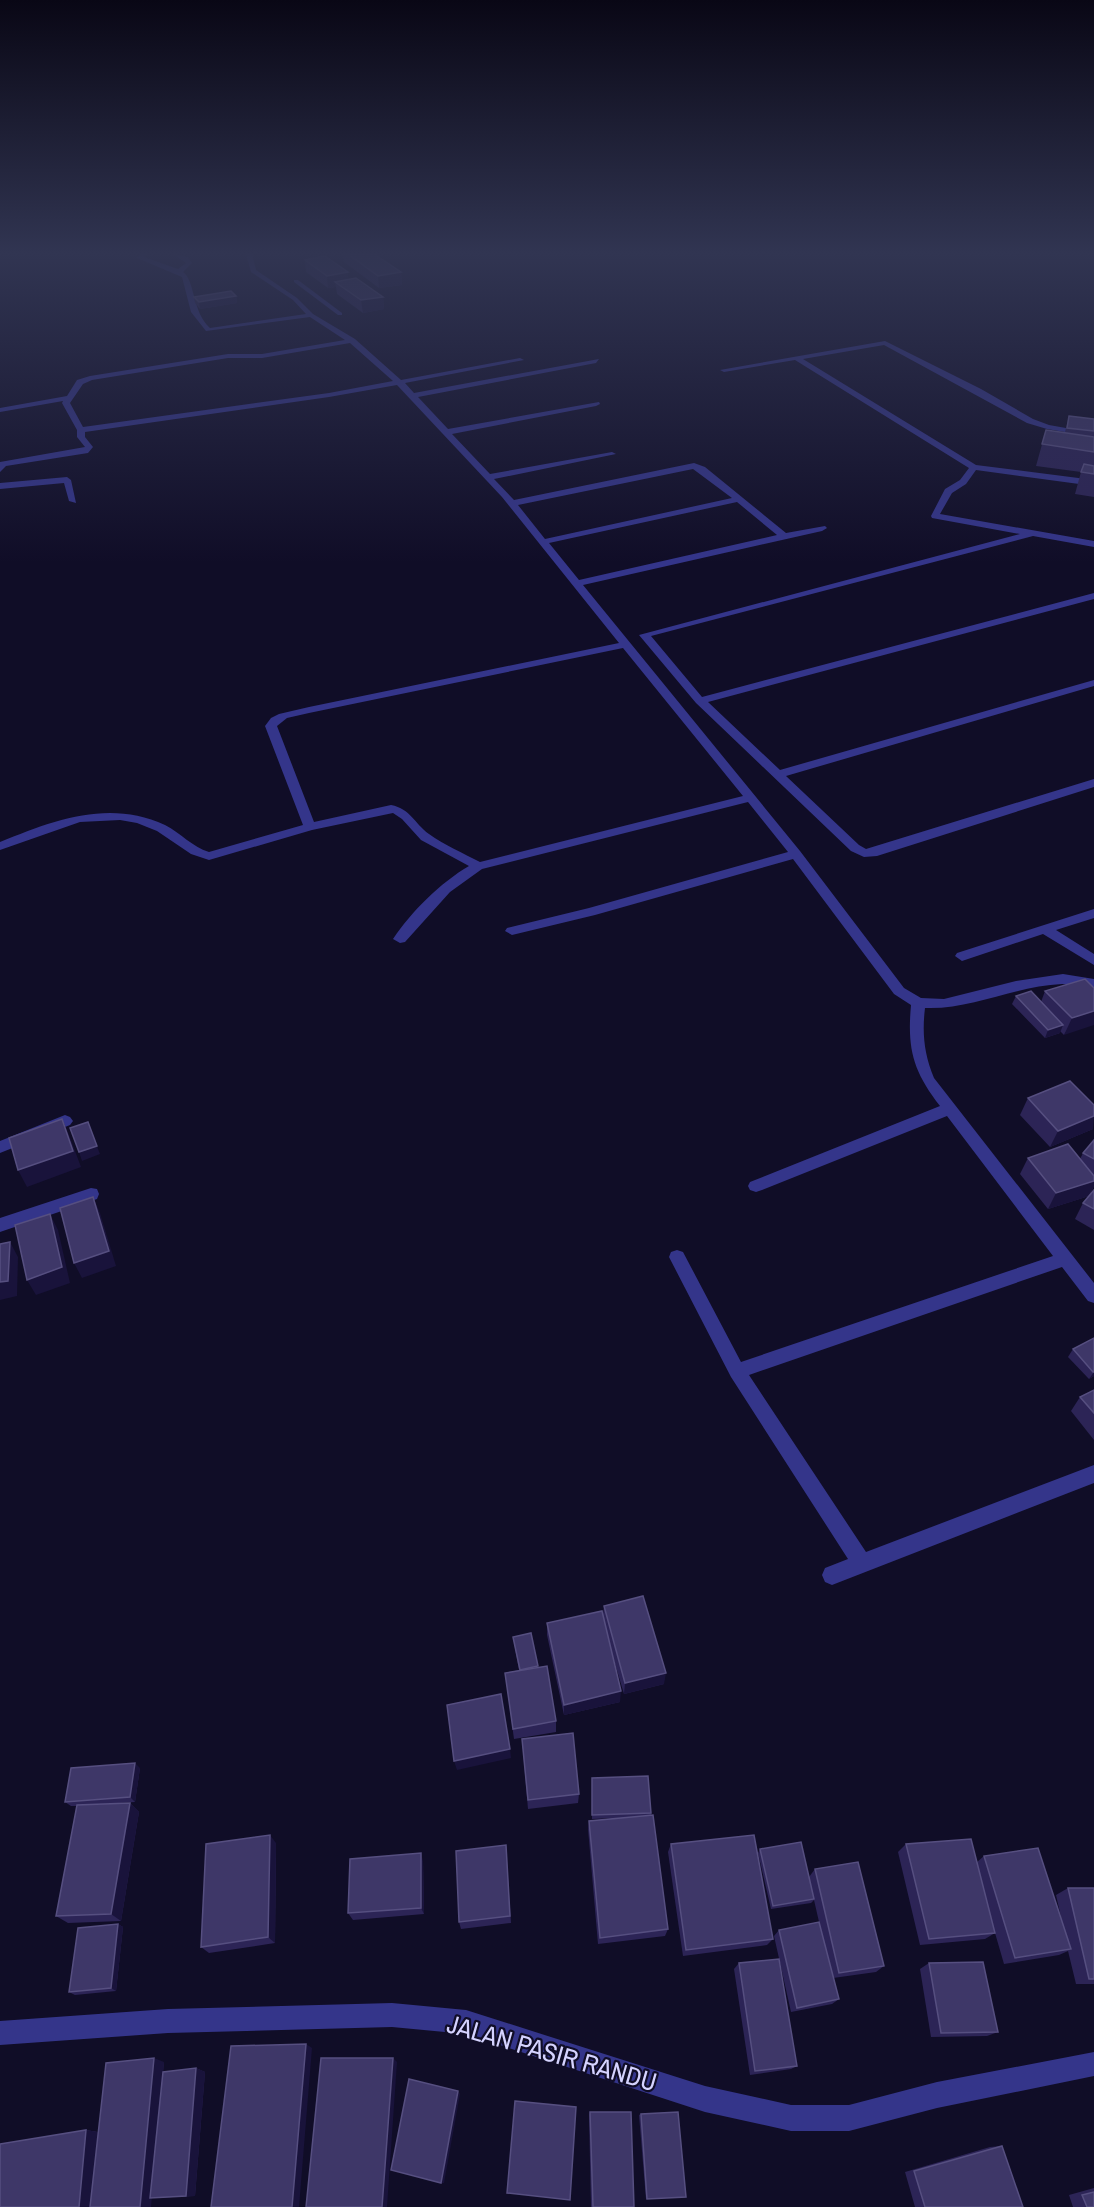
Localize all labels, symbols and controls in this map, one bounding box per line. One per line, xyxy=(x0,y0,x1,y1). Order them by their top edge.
street label: JALAN PASIR RANDU xyxy=(443,2006,661,2099)

